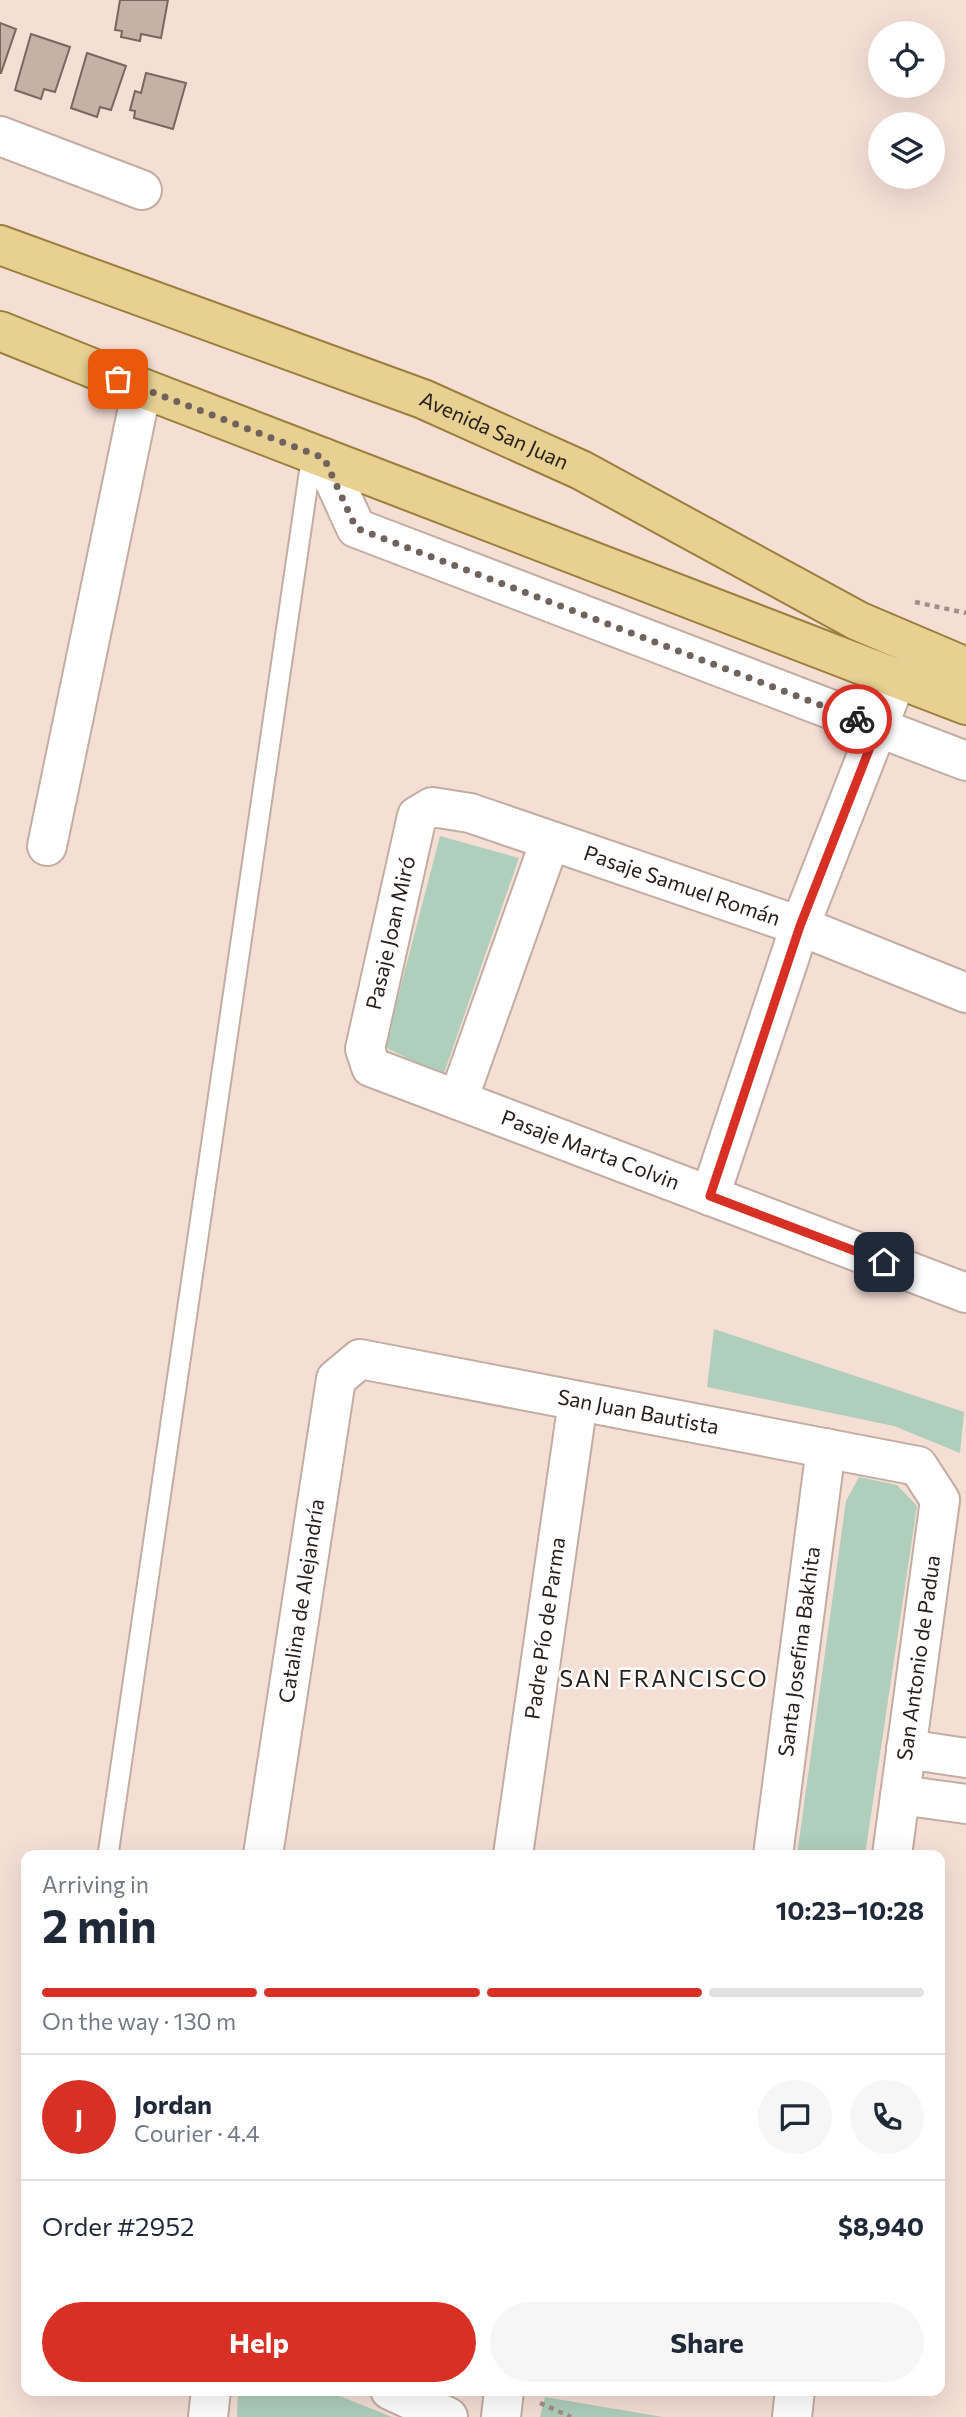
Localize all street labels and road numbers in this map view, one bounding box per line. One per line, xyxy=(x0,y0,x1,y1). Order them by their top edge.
street label: Avenida San Juan xyxy=(416,385,573,474)
street label: Pasaje Samuel Román xyxy=(581,839,784,930)
street label: Pasaje Joan Miró xyxy=(360,853,419,1012)
street label: Pasaje Marta Colvin xyxy=(498,1104,683,1194)
street label: San Juan Bautista xyxy=(556,1383,721,1439)
street label: Catalina de Alejandría xyxy=(272,1497,328,1705)
street label: Padre Pío de Parma xyxy=(519,1535,569,1721)
street label: Santa Josefina Bakhita xyxy=(772,1545,824,1758)
street label: San Antonio de Padua xyxy=(891,1554,944,1762)

